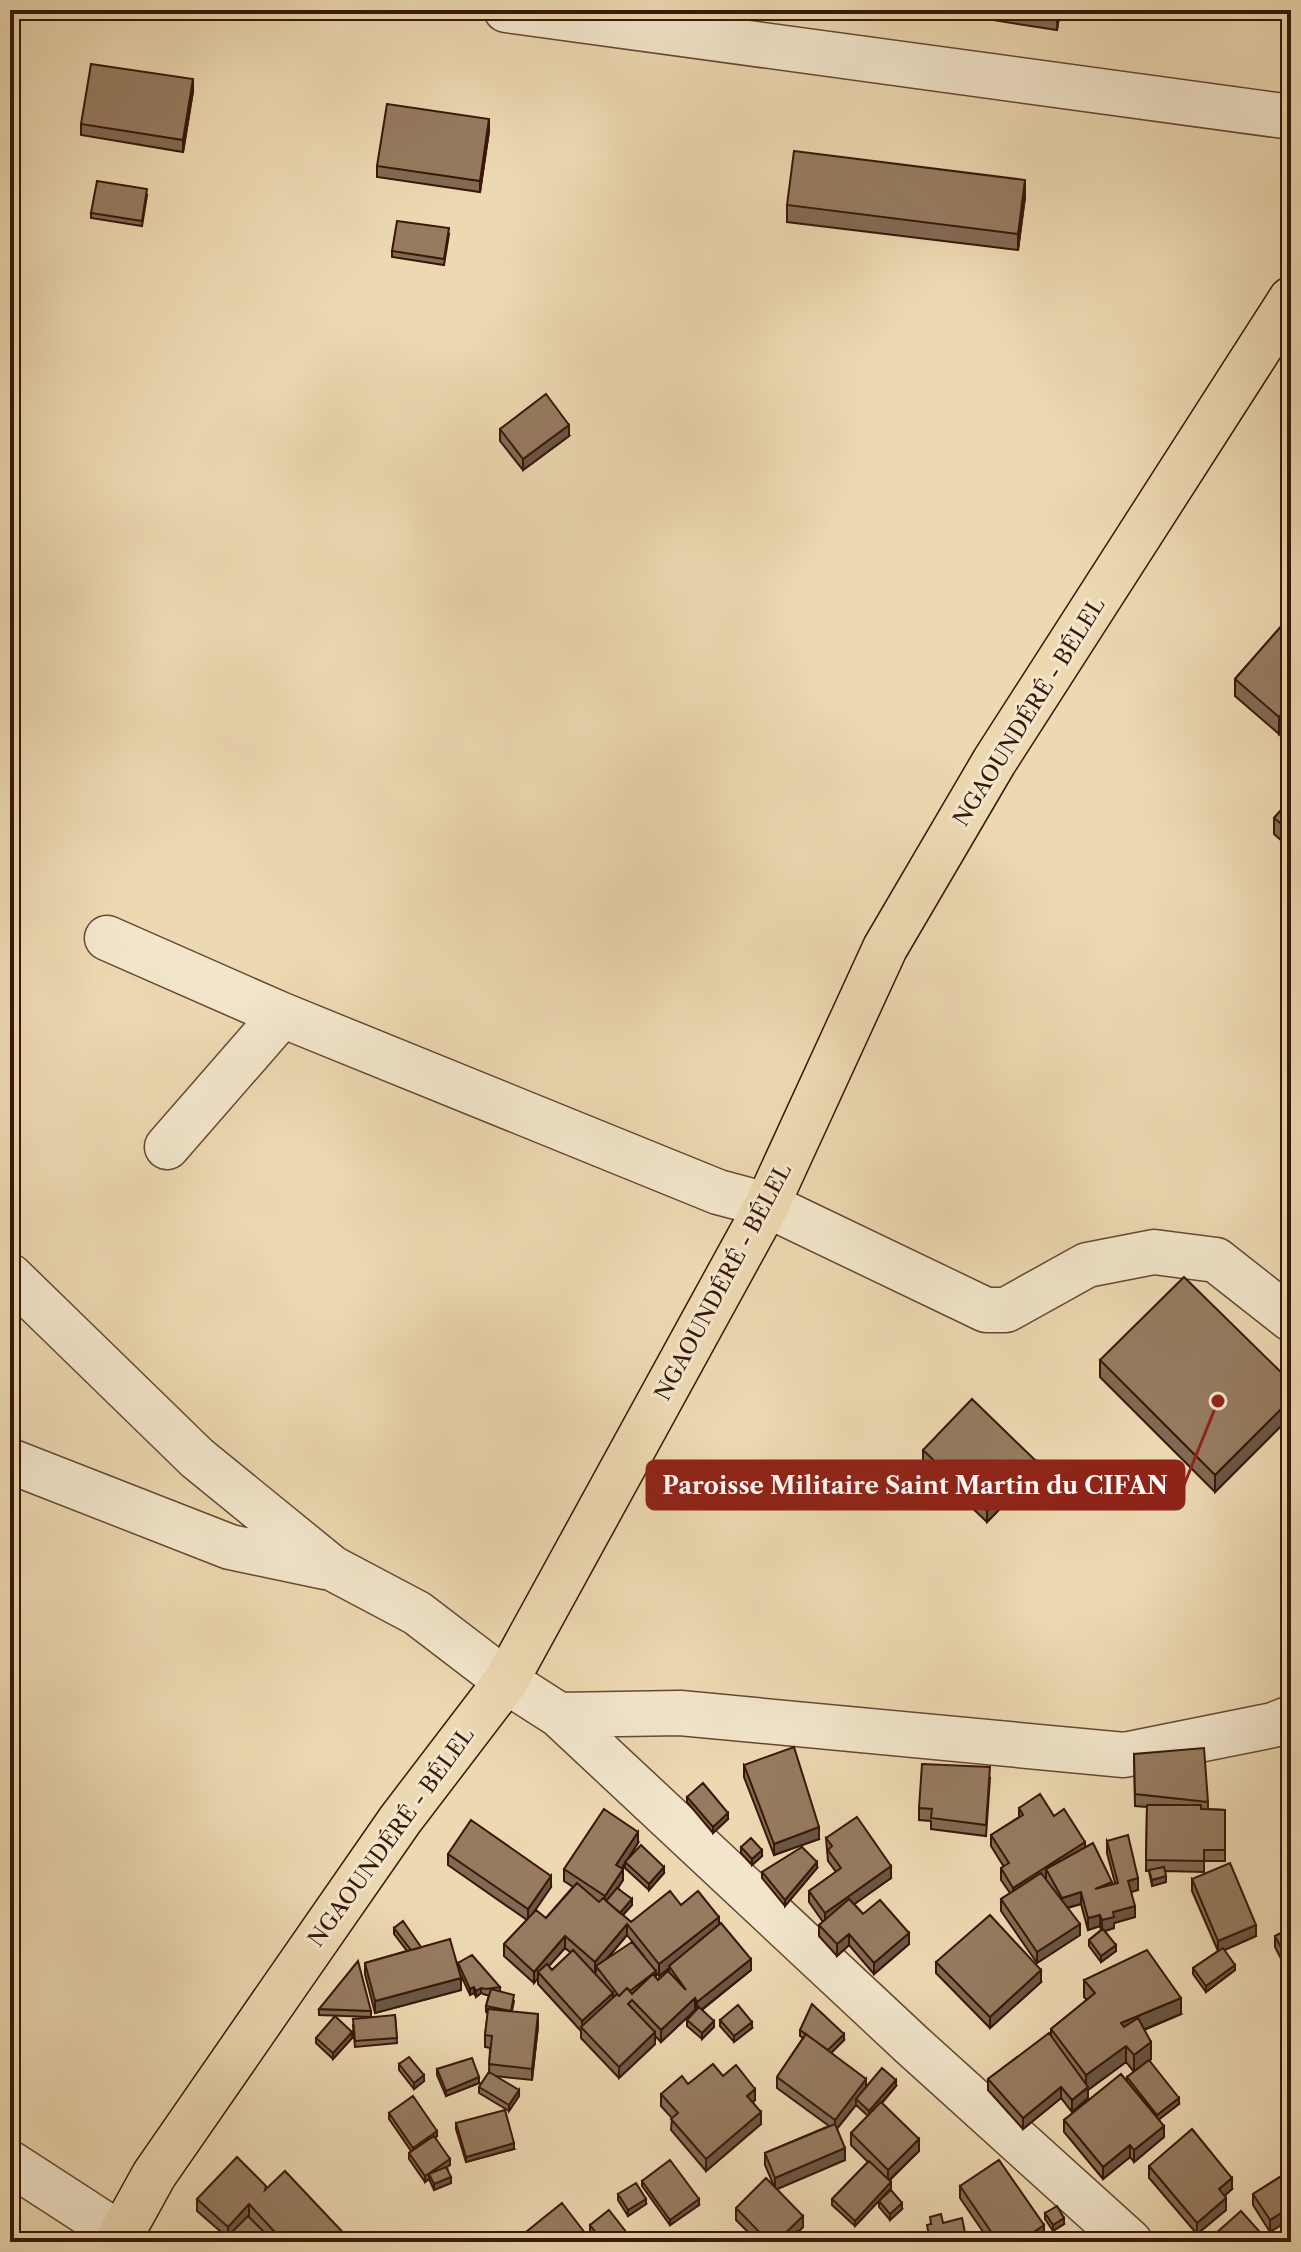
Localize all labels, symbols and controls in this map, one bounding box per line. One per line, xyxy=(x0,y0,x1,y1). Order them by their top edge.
street label: NGAOUNDÉRÉ - BÉLEL xyxy=(947,592,1111,831)
street label: NGAOUNDÉRÉ - BÉLEL xyxy=(648,1158,797,1405)
callout: Paroisse Militaire Saint Martin du CIFAN xyxy=(647,1461,1184,1509)
text: Paroisse Militaire Saint Martin du CIFAN xyxy=(662,1471,1168,1500)
street label: NGAOUNDÉRÉ - BÉLEL xyxy=(302,1721,480,1952)

